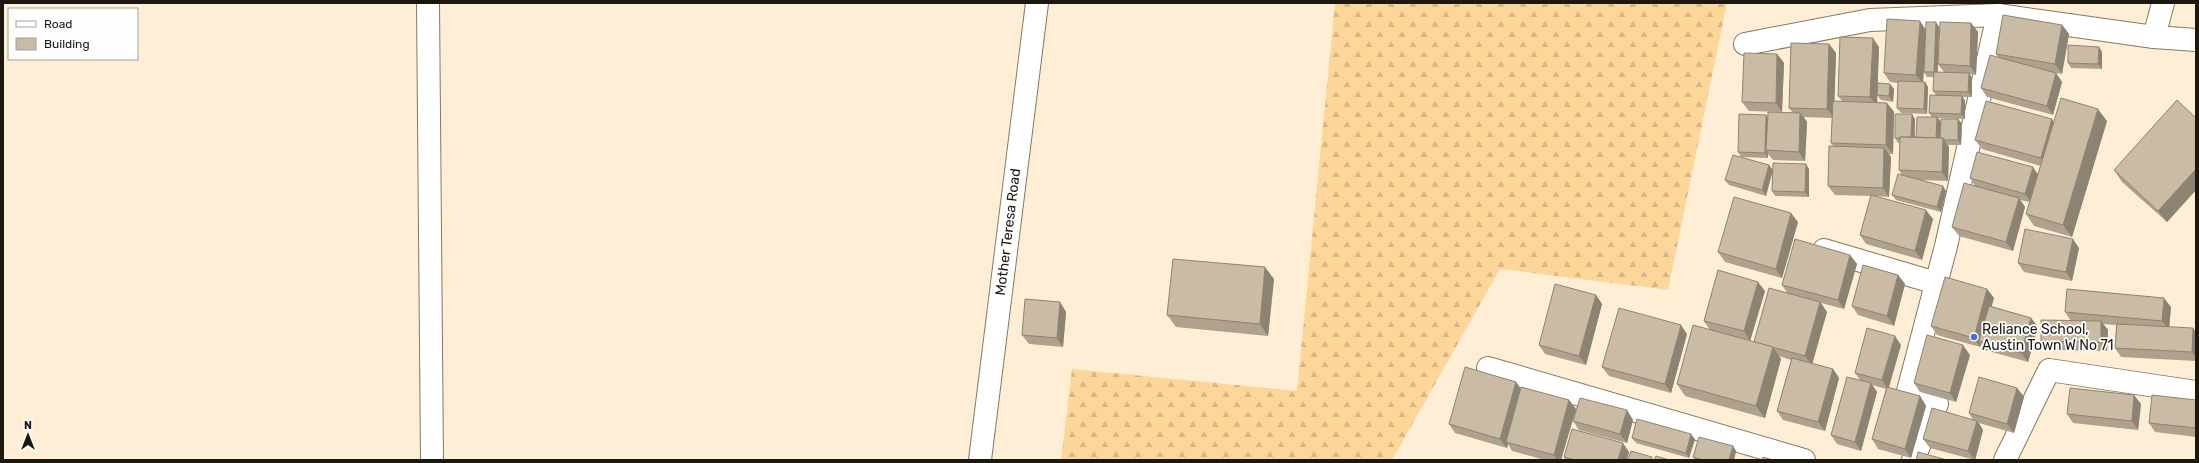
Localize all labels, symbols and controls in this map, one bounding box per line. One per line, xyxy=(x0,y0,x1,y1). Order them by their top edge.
legend xyxy=(8,8,138,60)
text: Road xyxy=(44,17,72,31)
text: Building xyxy=(44,37,90,51)
street label: Mother Teresa Road xyxy=(992,167,1024,297)
place label: Reliance School, Austin Town W No 71 xyxy=(1982,321,2114,354)
marker: Reliance School, Austin Town W No 71 xyxy=(1969,332,1979,342)
north arrow xyxy=(8,415,48,455)
text: N xyxy=(24,419,32,432)

